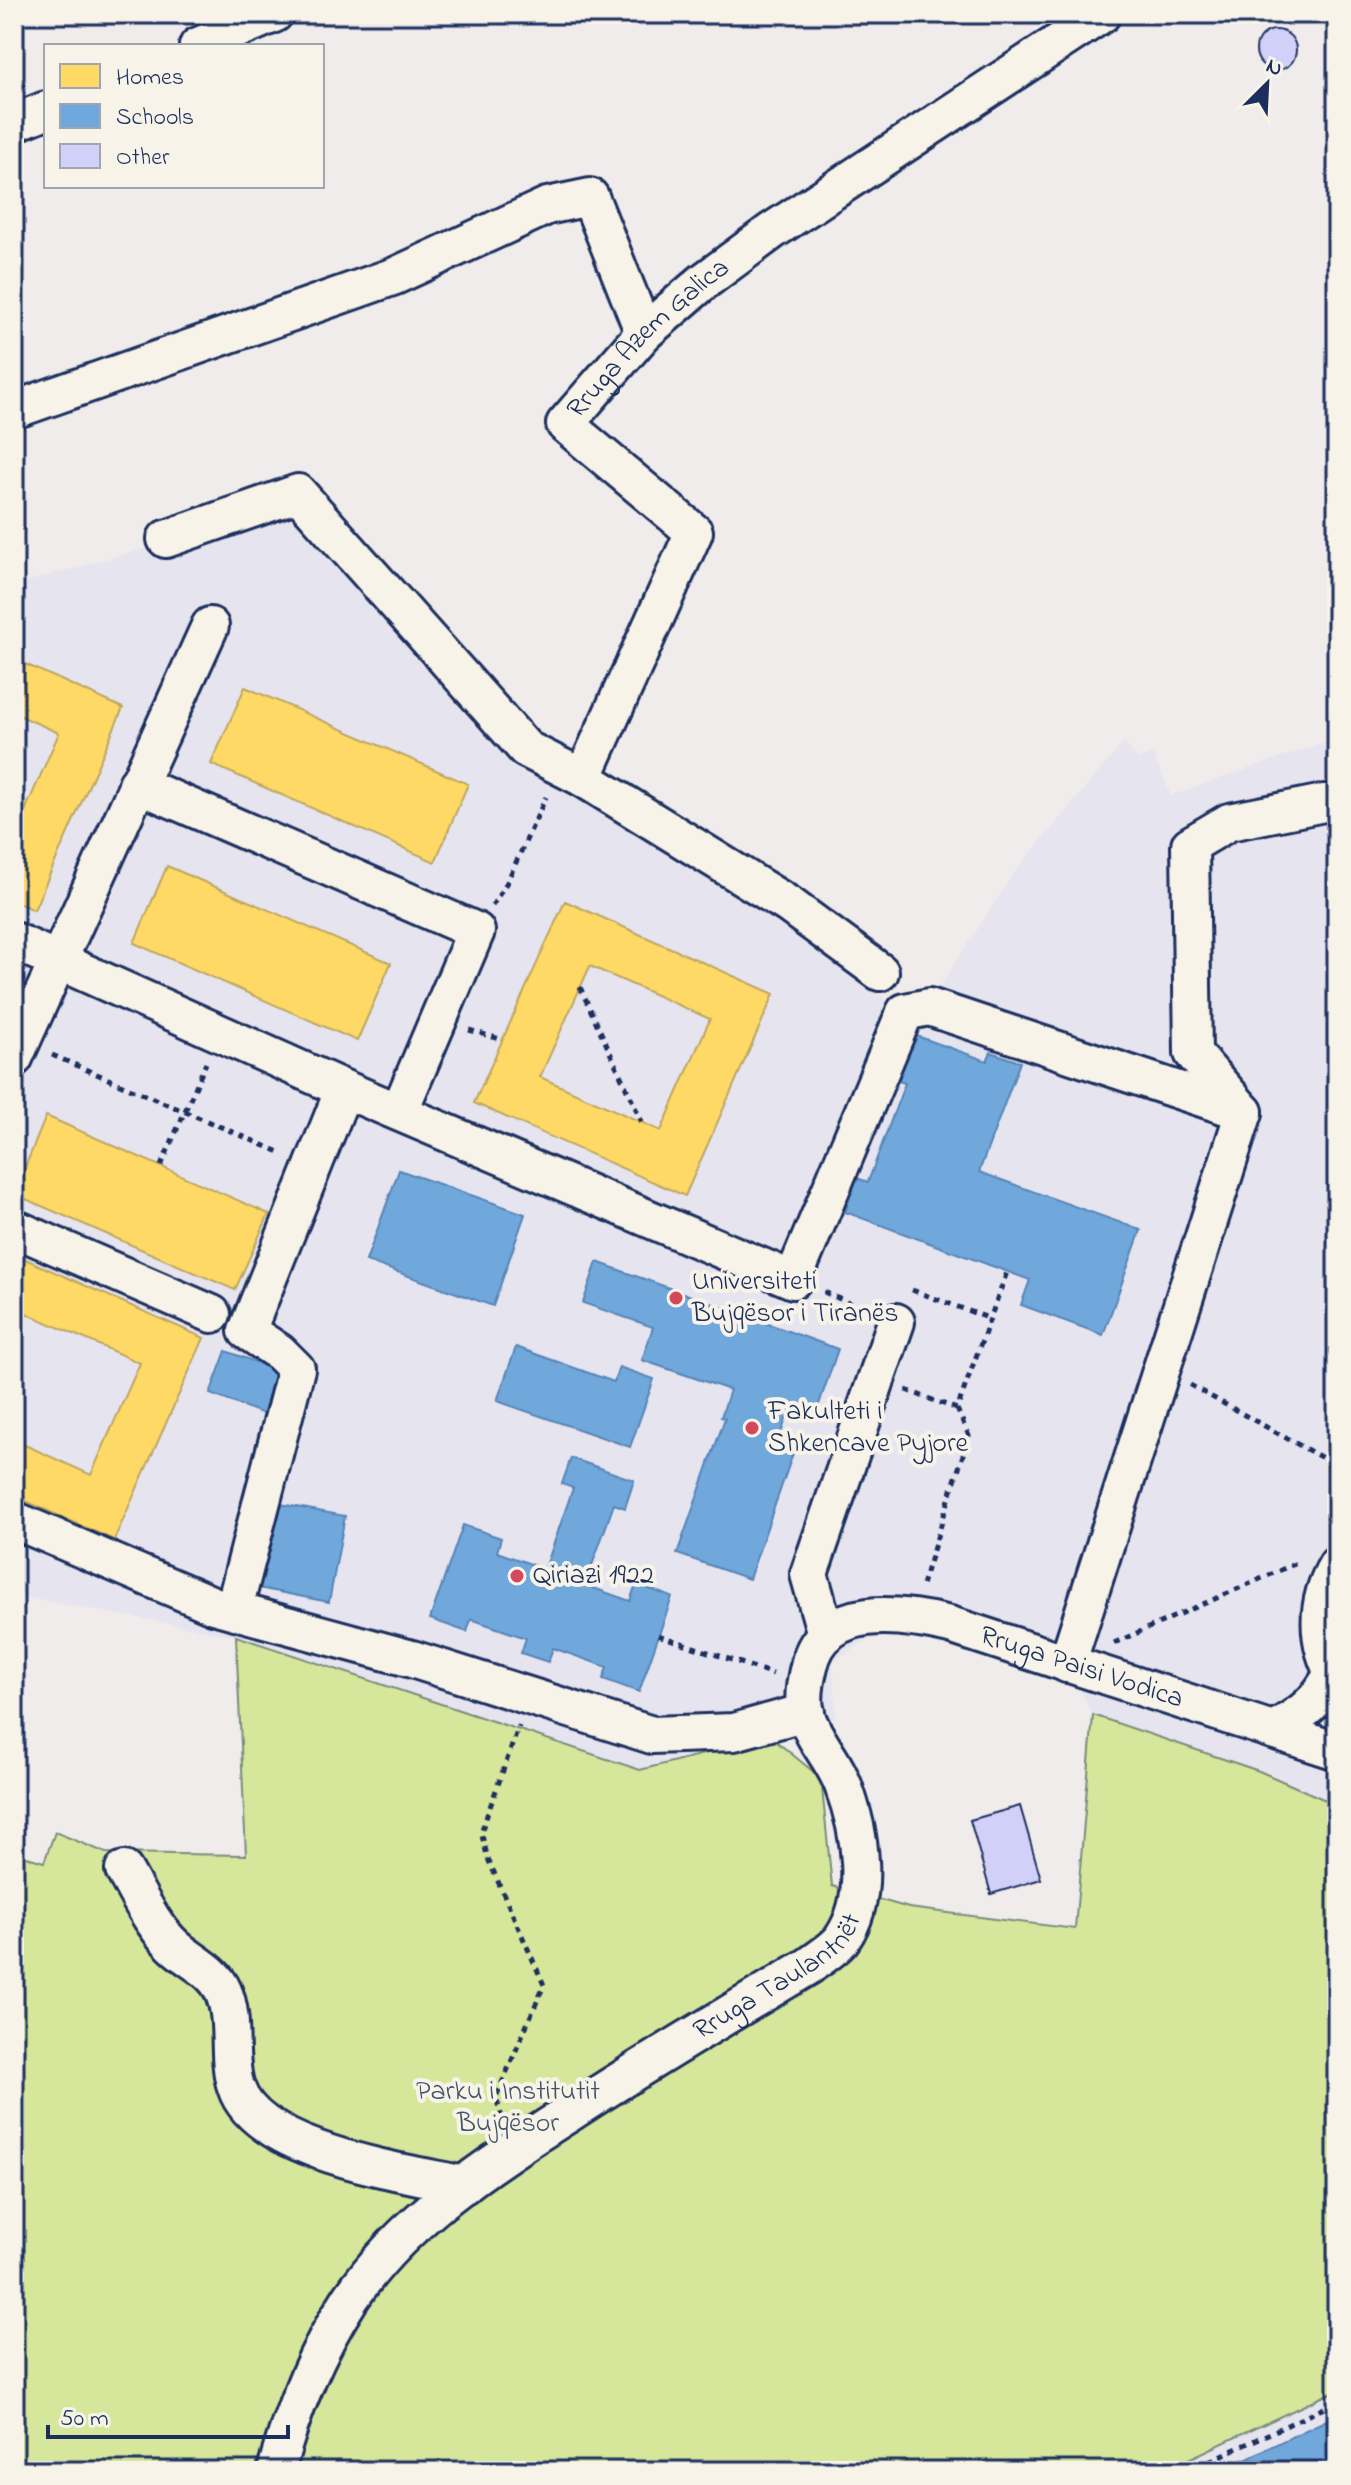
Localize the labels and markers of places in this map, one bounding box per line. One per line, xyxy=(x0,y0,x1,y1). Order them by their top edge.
place label: Universiteti Bujqësor i Tiranës xyxy=(691,1262,899,1335)
marker: Universiteti Bujqësor i Tiranës xyxy=(667,1289,685,1307)
place label: Fakulteti i Shkencave Pyjore xyxy=(767,1392,969,1465)
marker: Fakulteti i Shkencave Pyjore xyxy=(743,1419,761,1437)
place label: Qiriazi 1922 xyxy=(533,1556,654,1597)
marker: Qiriazi 1922 xyxy=(508,1567,526,1585)

